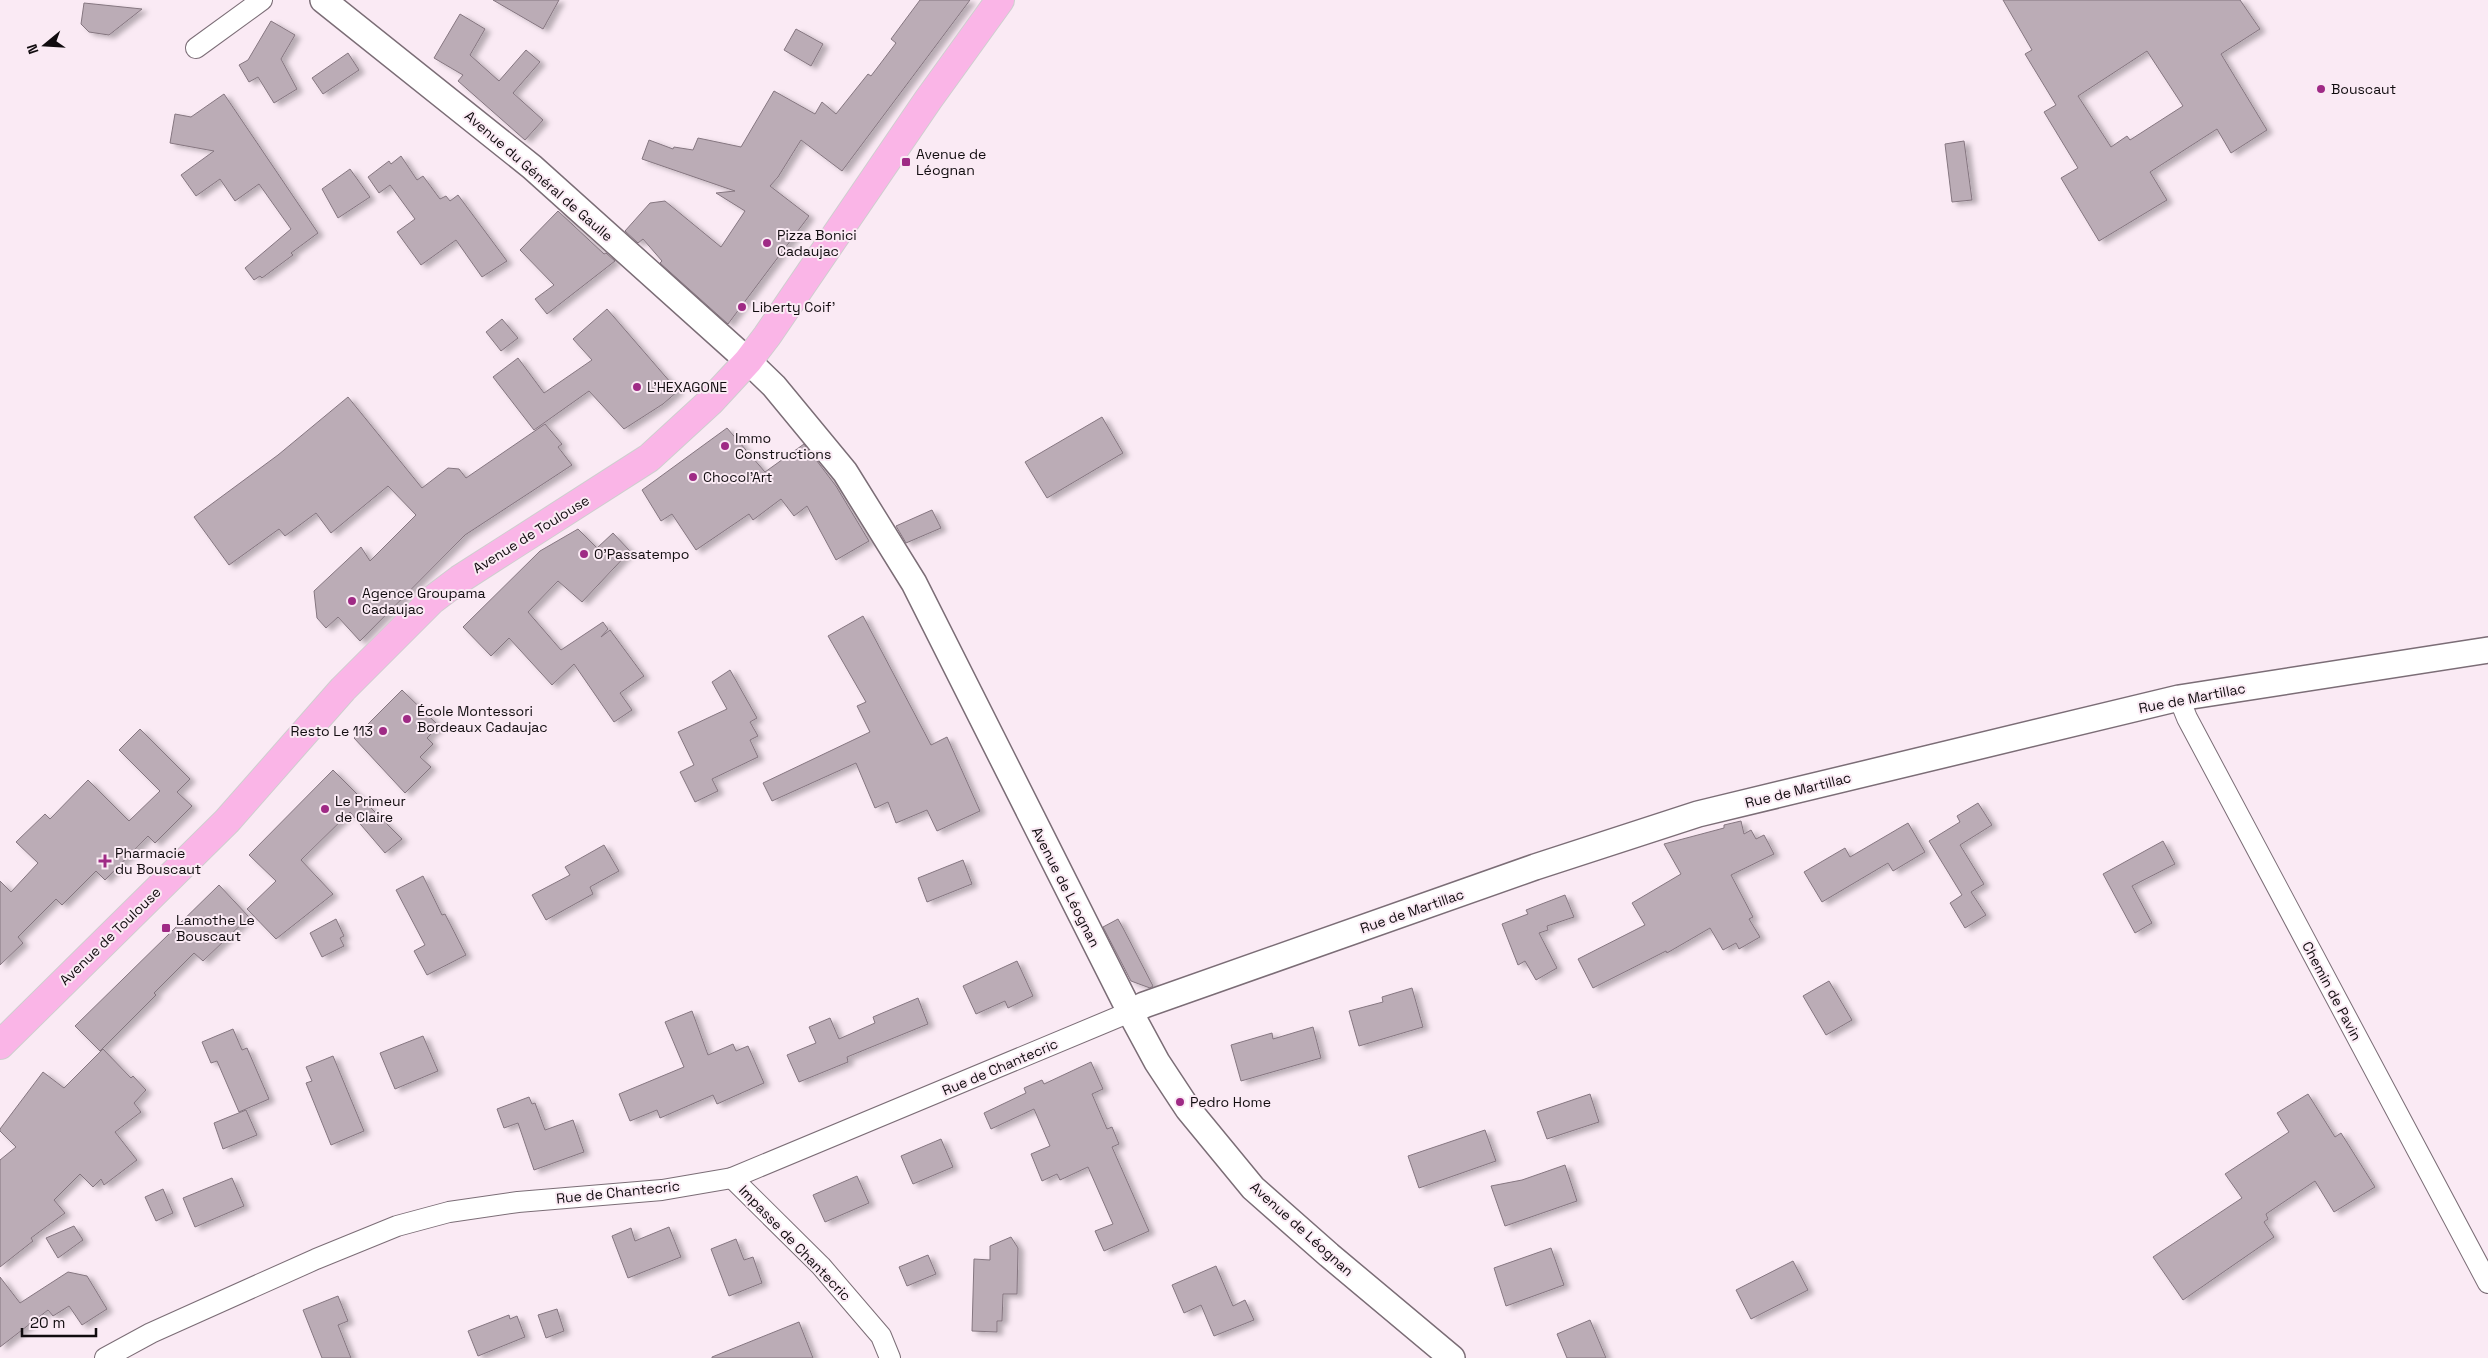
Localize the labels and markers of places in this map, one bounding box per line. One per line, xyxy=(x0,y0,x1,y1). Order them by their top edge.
place label: Bouscaut xyxy=(2331,80,2396,98)
marker: Bouscaut xyxy=(2315,83,2327,95)
place label: Avenue de Léognan xyxy=(916,145,986,179)
marker: Avenue de Léognan xyxy=(900,156,912,168)
place label: Pizza Bonici Cadaujac xyxy=(777,226,857,260)
marker: Pizza Bonici Cadaujac xyxy=(761,237,773,249)
place label: Liberty Coif' xyxy=(752,298,835,316)
marker: Liberty Coif' xyxy=(736,301,748,313)
place label: L'HEXAGONE xyxy=(647,378,727,396)
marker: L'HEXAGONE xyxy=(631,381,643,393)
place label: Immo Constructions xyxy=(735,429,831,463)
marker: Immo Constructions xyxy=(719,440,731,452)
place label: Chocol'Art xyxy=(703,468,773,486)
marker: Chocol'Art xyxy=(687,471,699,483)
place label: O'Passatempo xyxy=(594,545,689,563)
marker: O'Passatempo xyxy=(578,548,590,560)
place label: Agence Groupama Cadaujac xyxy=(362,584,486,618)
marker: Agence Groupama Cadaujac xyxy=(346,595,358,607)
place label: École Montessori Bordeaux Cadaujac xyxy=(417,702,548,736)
marker: École Montessori Bordeaux Cadaujac xyxy=(401,713,413,725)
place label: Resto Le 113 xyxy=(291,722,373,740)
marker: Resto Le 113 xyxy=(377,725,389,737)
place label: Le Primeur de Claire xyxy=(335,792,406,826)
marker: Le Primeur de Claire xyxy=(319,803,331,815)
place label: Pharmacie du Bouscaut xyxy=(115,844,201,878)
marker: Pharmacie du Bouscaut xyxy=(99,855,111,867)
place label: Lamothe Le Bouscaut xyxy=(176,911,255,945)
marker: Lamothe Le Bouscaut xyxy=(160,922,172,934)
place label: Pedro Home xyxy=(1190,1093,1271,1111)
marker: Pedro Home xyxy=(1174,1096,1186,1108)

